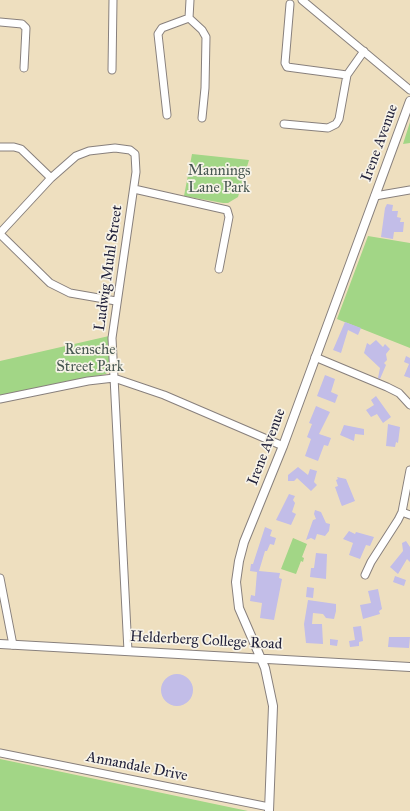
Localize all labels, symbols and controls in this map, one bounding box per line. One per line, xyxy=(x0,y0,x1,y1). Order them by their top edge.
street label: Irene Avenue xyxy=(358,102,402,184)
park label: Mannings Lane Park xyxy=(188,162,250,197)
street label: Ludwig Muhl Street xyxy=(91,204,127,332)
park label: Rensche Street Park xyxy=(56,341,124,376)
street label: Irene Avenue xyxy=(244,406,290,488)
street label: Helderberg College Road xyxy=(129,628,283,654)
street label: Annandale Drive xyxy=(85,748,189,786)

